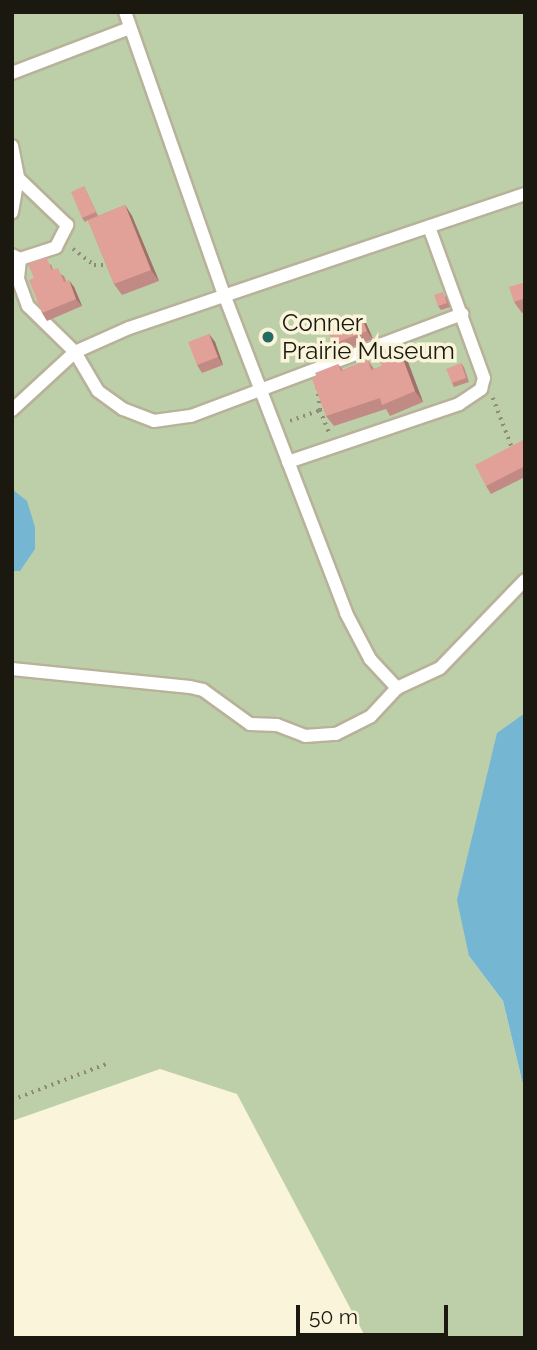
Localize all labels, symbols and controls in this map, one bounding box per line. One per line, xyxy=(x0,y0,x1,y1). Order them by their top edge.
place label: Conner Prairie Museum xyxy=(282,309,455,365)
marker: Conner Prairie Museum xyxy=(260,329,276,345)
scale bar xyxy=(299,1290,451,1334)
text: 50 m xyxy=(309,1304,358,1329)

